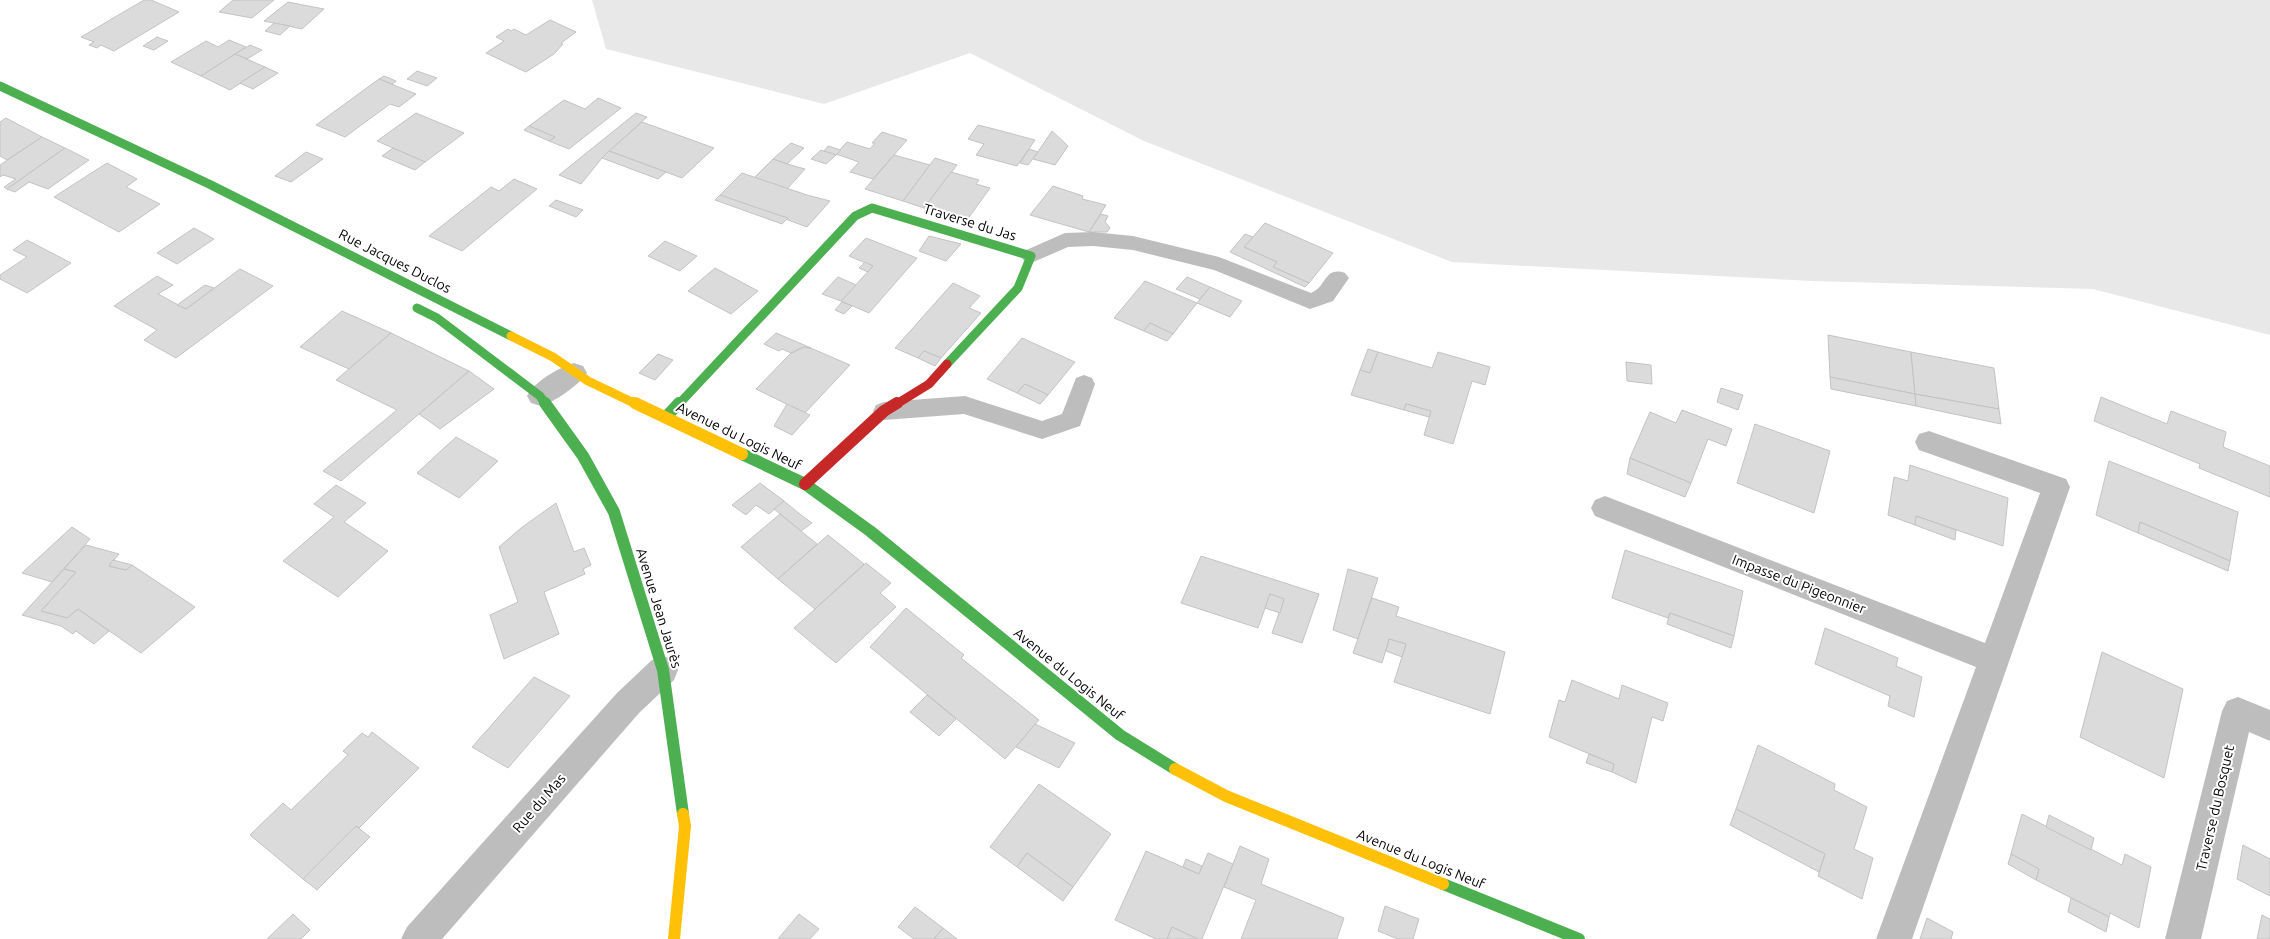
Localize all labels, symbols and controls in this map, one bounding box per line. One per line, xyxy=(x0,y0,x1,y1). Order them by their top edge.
street label: Traverse du Jas xyxy=(922,200,1018,244)
street label: Rue Jacques Duclos xyxy=(336,226,454,296)
street label: Avenue du Logis Neuf xyxy=(674,399,805,473)
street label: Avenue Jean Jaurès xyxy=(633,546,685,670)
street label: Impasse du Pigeonnier xyxy=(1730,551,1869,617)
street label: Avenue du Logis Neuf xyxy=(1011,625,1128,724)
street label: Traverse du Bosquet xyxy=(2193,743,2237,872)
street label: Rue du Mas xyxy=(509,770,569,836)
street label: Avenue du Logis Neuf xyxy=(1355,826,1488,892)

